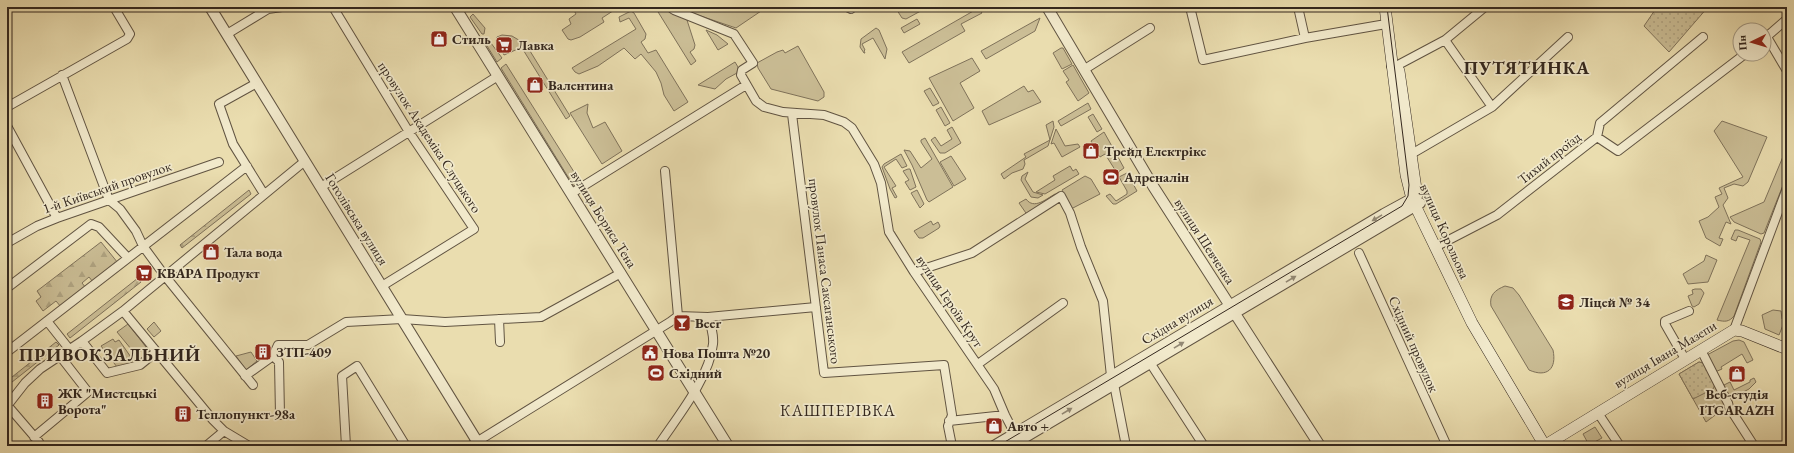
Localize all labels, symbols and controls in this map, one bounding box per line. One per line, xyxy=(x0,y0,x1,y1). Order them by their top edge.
north arrow xyxy=(1732,22,1772,62)
shop icon: Стиль xyxy=(429,29,449,49)
place label: Стиль xyxy=(452,30,491,48)
text: Пн xyxy=(1734,34,1750,51)
supermarket icon: Лавка xyxy=(494,35,514,55)
place label: Лавка xyxy=(517,36,555,54)
district label: ПУТЯТИНКА xyxy=(1464,56,1590,79)
street label: провулок Академіка Слуцького xyxy=(374,58,486,216)
shop icon: Валентина xyxy=(525,75,545,95)
place label: Валентина xyxy=(548,76,614,94)
street label: Тихий проїзд xyxy=(1514,127,1585,188)
shop icon: Трейд Електрікс xyxy=(1081,141,1101,161)
place label: Трейд Електрікс xyxy=(1104,142,1206,160)
street label: 1-й Київський провулок xyxy=(40,156,174,217)
street label: вулиця Бориса Тена xyxy=(567,167,641,272)
sports icon: Адреналін xyxy=(1101,167,1121,187)
place label: Адреналін xyxy=(1123,168,1189,186)
street label: Гоголівська вулиця xyxy=(321,170,393,268)
street label: провулок Панаса Саксаганського xyxy=(805,177,845,365)
street label: вулиця Корольова xyxy=(1416,181,1474,282)
street label: вулиця Шевченка xyxy=(1171,195,1240,288)
one-way arrow xyxy=(1372,214,1383,221)
shop icon: Тала вода xyxy=(201,242,221,262)
place label: Тала вода xyxy=(224,243,283,261)
street label: вулиця Героїв Крут xyxy=(912,251,988,351)
supermarket icon: КВАРА Продукт xyxy=(134,263,154,283)
place label: КВАРА Продукт xyxy=(157,264,260,282)
one-way arrow xyxy=(1286,275,1296,283)
street label: Східна вулиця xyxy=(1138,292,1216,348)
school or university icon: Ліцей № 34 xyxy=(1556,292,1576,312)
street label: Східний провулок xyxy=(1385,293,1443,395)
place label: Ліцей № 34 xyxy=(1579,293,1650,311)
bar icon: Beer xyxy=(672,313,692,333)
place label: Beer xyxy=(695,314,721,332)
street label: вулиця Івана Мазепи xyxy=(1610,316,1720,392)
one-way arrow xyxy=(1174,341,1184,349)
building icon: ЗТП-409 xyxy=(253,342,273,362)
district label: ПРИВОКЗАЛЬНИЙ xyxy=(19,343,201,366)
place label: ЗТП-409 xyxy=(276,343,332,361)
public building icon: Нова Пошта №20 xyxy=(640,343,660,363)
place label: Нова Пошта №20 xyxy=(663,344,771,362)
sports icon: Східний xyxy=(646,363,666,383)
place label: Східний xyxy=(669,364,722,382)
shop icon: Веб-студія ITGARAZH xyxy=(1727,364,1747,384)
place label: ЖК "Мистецькі Ворота" xyxy=(57,384,157,418)
place label: Веб-студія ITGARAZH xyxy=(1700,385,1774,419)
building icon: ЖК "Мистецькі Ворота" xyxy=(35,391,55,411)
district label: КАШПЕРІВКА xyxy=(780,400,896,421)
building icon: Теплопункт-98а xyxy=(173,404,193,424)
place label: Теплопункт-98а xyxy=(196,405,296,423)
one-way arrow xyxy=(1061,408,1073,415)
shop icon: Авто + xyxy=(984,416,1004,436)
place label: Авто + xyxy=(1006,417,1049,435)

